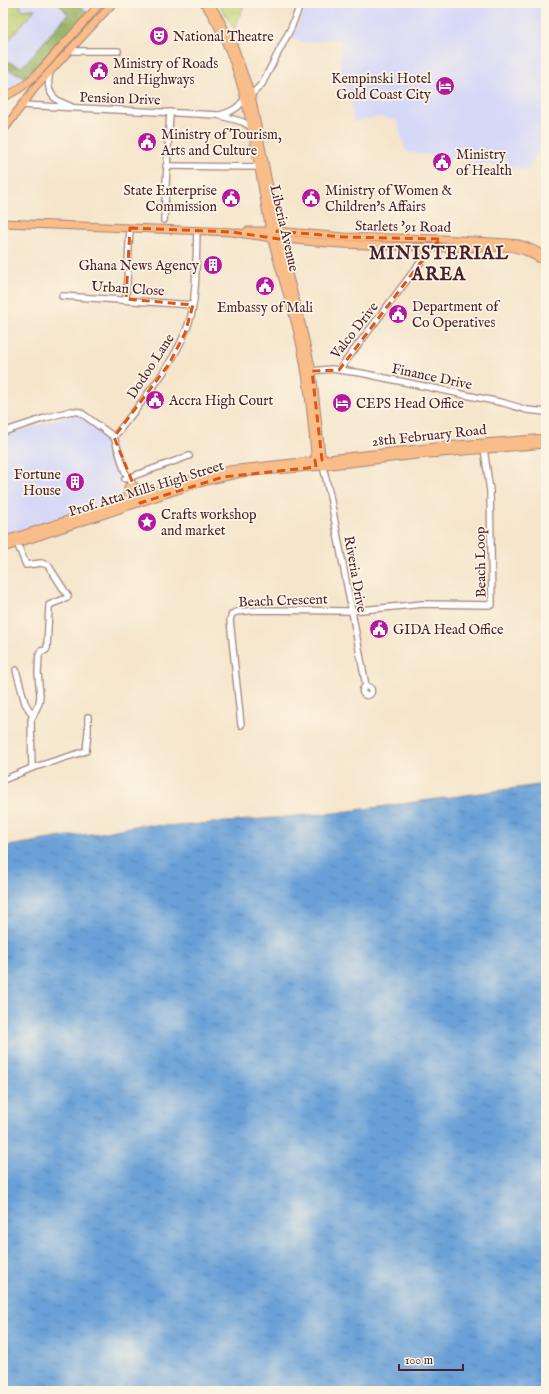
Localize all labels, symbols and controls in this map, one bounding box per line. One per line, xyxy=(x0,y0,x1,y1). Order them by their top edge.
theatre icon: National Theatre xyxy=(148,25,170,47)
place label: National Theatre xyxy=(173,28,274,46)
place label: Ministry of Roads and Highways xyxy=(113,55,218,89)
public building icon: Ministry of Roads and Highways xyxy=(88,60,110,82)
place label: Kempinski Hotel Gold Coast City xyxy=(331,70,431,104)
hotel icon: Kempinski Hotel Gold Coast City xyxy=(434,75,456,97)
street label: Pension Drive xyxy=(79,89,161,109)
place label: Ministry of Tourism, Arts and Culture xyxy=(160,126,282,160)
public building icon: Ministry of Tourism, Arts and Culture xyxy=(136,131,158,153)
place label: Ministry of Health xyxy=(456,146,513,180)
public building icon: Ministry of Health xyxy=(431,151,453,173)
place label: State Enterprise Commission xyxy=(123,182,218,216)
place label: Ministry of Women & Children's Affairs xyxy=(325,182,452,216)
street label: Liberia Avenue xyxy=(265,183,303,274)
public building icon: State Enterprise Commission xyxy=(220,187,242,209)
public building icon: Ministry of Women & Children's Affairs xyxy=(300,187,322,209)
street label: Starlets '91 Road xyxy=(355,217,452,237)
district label: MINISTERIAL AREA xyxy=(369,243,509,287)
building icon: Ghana News Agency xyxy=(202,254,224,276)
place label: Ghana News Agency xyxy=(79,257,199,275)
public building icon: Embassy of Mali xyxy=(254,275,276,297)
street label: Urban Close xyxy=(91,277,166,301)
street label: Valco Drive xyxy=(326,298,383,363)
place label: Department of Co Operatives xyxy=(412,298,501,332)
place label: Embassy of Mali xyxy=(217,299,313,317)
public building icon: Department of Co Operatives xyxy=(387,303,409,325)
street label: Dodoo Lane xyxy=(123,330,179,403)
street label: Finance Drive xyxy=(390,360,474,394)
public building icon: Accra High Court xyxy=(144,389,166,411)
place label: Accra High Court xyxy=(168,392,273,410)
hotel icon: CEPS Head Office xyxy=(331,392,353,414)
place label: CEPS Head Office xyxy=(356,395,464,413)
street label: 28th February Road xyxy=(371,421,488,451)
street label: Prof. Atta Mills High Street xyxy=(67,457,226,521)
place label: Fortune House xyxy=(14,466,62,500)
building icon: Fortune House xyxy=(64,471,86,493)
place label: Crafts workshop and market xyxy=(161,506,257,540)
place icon: Crafts workshop and market xyxy=(136,511,158,533)
street label: Beach Loop xyxy=(471,526,491,598)
street label: Riveria Drive xyxy=(339,534,371,614)
street label: Beach Crescent xyxy=(238,590,328,612)
public building icon: GIDA Head Office xyxy=(368,618,390,640)
place label: GIDA Head Office xyxy=(393,621,504,639)
scale bar xyxy=(399,1346,463,1372)
text: 100 m xyxy=(405,1353,433,1368)

